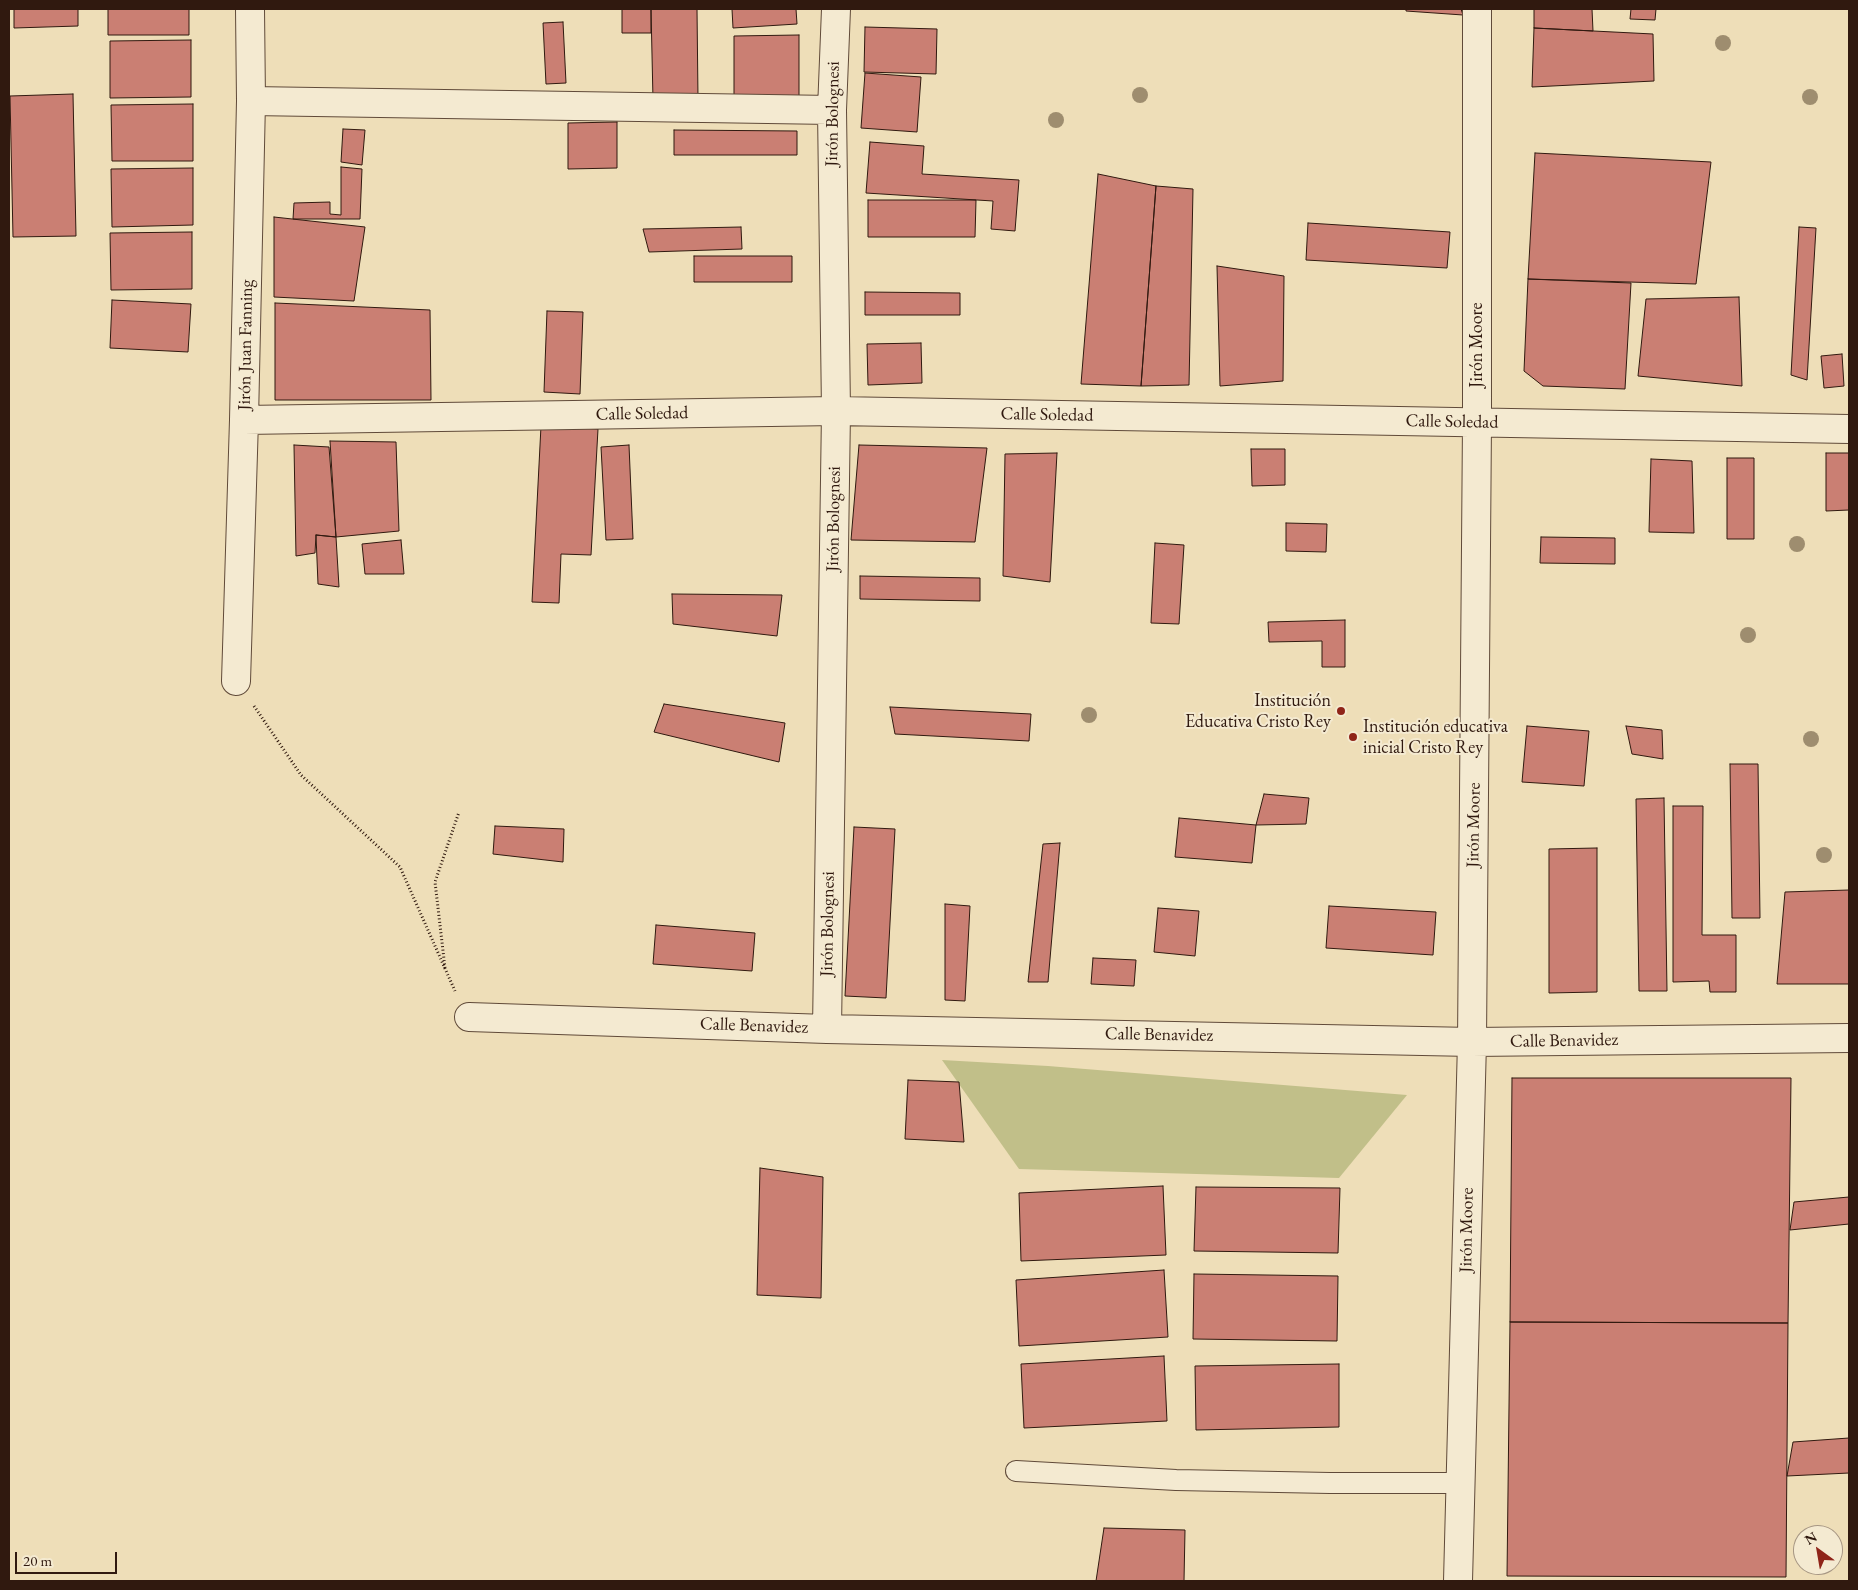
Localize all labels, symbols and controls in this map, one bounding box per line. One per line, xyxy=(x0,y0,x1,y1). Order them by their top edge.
street label: Jirón Bolognesi xyxy=(821,61,845,167)
street label: Jirón Juan Fanning xyxy=(234,279,258,411)
street label: Jirón Moore xyxy=(1466,302,1488,388)
street label: Calle Soledad xyxy=(595,402,689,426)
street label: Calle Soledad xyxy=(1000,403,1094,427)
street label: Calle Soledad xyxy=(1405,410,1499,434)
street label: Jirón Bolognesi xyxy=(822,466,846,572)
place label: Institución Educativa Cristo Rey xyxy=(1185,690,1331,732)
marker: Institución Educativa Cristo Rey xyxy=(1335,705,1347,717)
place label: Institución educativa inicial Cristo Rey xyxy=(1363,716,1508,759)
marker: Institución educativa inicial Cristo Rey xyxy=(1347,731,1359,743)
street label: Jirón Moore xyxy=(1462,782,1486,868)
street label: Jirón Bolognesi xyxy=(816,871,840,977)
street label: Calle Benavidez xyxy=(699,1013,809,1039)
street label: Calle Benavidez xyxy=(1105,1023,1213,1047)
street label: Calle Benavidez xyxy=(1510,1029,1618,1053)
street label: Jirón Moore xyxy=(1455,1187,1479,1273)
north arrow xyxy=(1793,1525,1843,1575)
text: N xyxy=(1801,1527,1820,1549)
scale bar xyxy=(18,1542,120,1574)
text: 20 m xyxy=(23,1551,52,1570)

